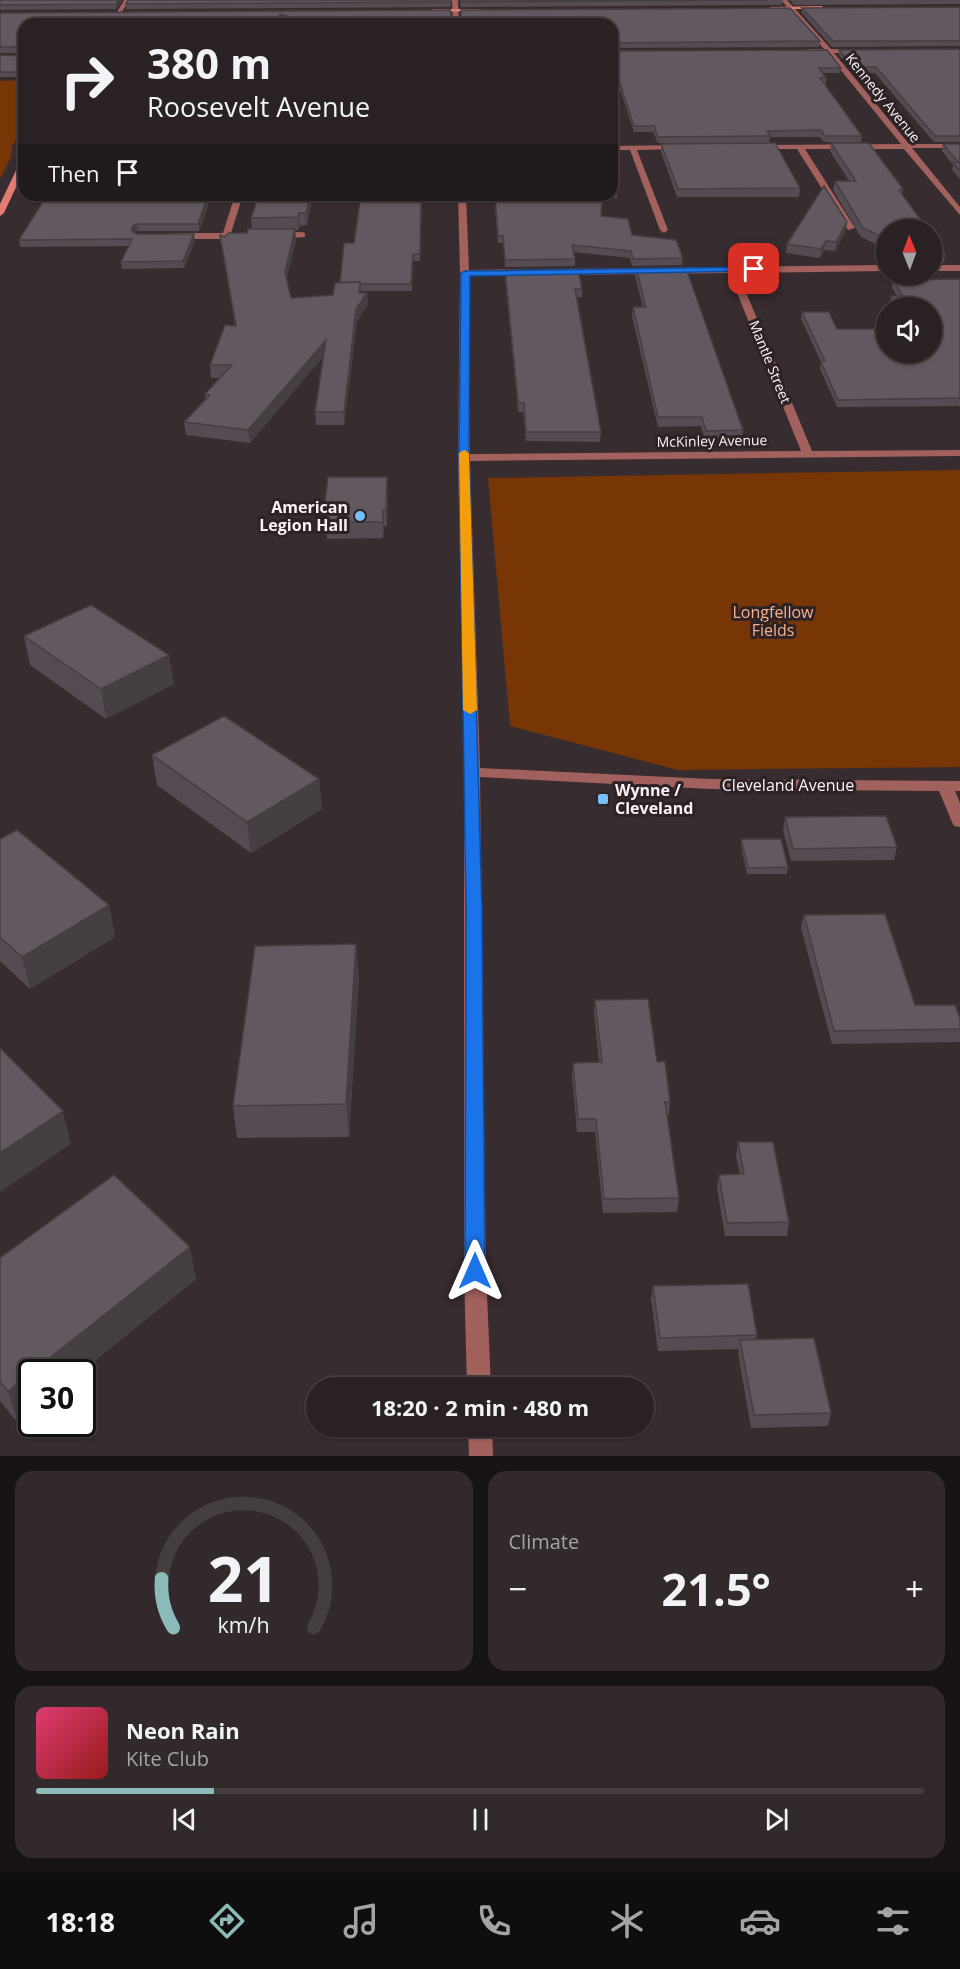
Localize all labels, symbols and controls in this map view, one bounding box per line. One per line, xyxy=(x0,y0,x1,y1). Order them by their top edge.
text: 380 m xyxy=(147,34,271,91)
icon: right xyxy=(48,42,126,120)
street label: Kennedy Avenue xyxy=(842,49,925,146)
text: Roosevelt Avenue xyxy=(147,88,370,125)
icon: arrive xyxy=(111,156,144,189)
text: Then xyxy=(48,158,99,188)
north arrow xyxy=(876,219,942,285)
map controls xyxy=(876,219,942,363)
pin xyxy=(728,243,779,294)
icon: arrive xyxy=(737,252,770,285)
button: sound xyxy=(876,297,942,363)
street label: Mantle Street xyxy=(745,317,796,406)
street label: McKinley Avenue xyxy=(656,430,768,451)
place label: American Legion Hall xyxy=(259,496,348,536)
marker: American Legion Hall xyxy=(353,509,367,523)
park label: Longfellow Fields xyxy=(733,601,814,641)
street label: Cleveland Avenue xyxy=(722,774,854,796)
place label: Wynne / Cleveland xyxy=(615,779,693,819)
marker: Wynne / Cleveland xyxy=(596,792,610,806)
position arrow xyxy=(443,1239,507,1303)
speed limit sign: 30 xyxy=(18,1359,96,1437)
text: 18:20 · 2 min · 480 m xyxy=(371,1392,589,1422)
text: Climate xyxy=(509,1528,579,1555)
text: 21 xyxy=(208,1535,279,1620)
text: 21.5° xyxy=(662,1558,771,1619)
text: − xyxy=(509,1566,527,1611)
text: + xyxy=(905,1566,924,1611)
text: km/h xyxy=(218,1610,270,1639)
text: Neon Rain xyxy=(126,1715,240,1745)
text: Kite Club xyxy=(126,1745,209,1772)
icon: previous xyxy=(168,1803,201,1836)
icon: pause xyxy=(464,1803,497,1836)
icon: next xyxy=(760,1803,793,1836)
icon: directions xyxy=(206,1900,248,1942)
icon: music xyxy=(340,1900,382,1942)
icon: phone xyxy=(473,1900,515,1942)
icon: climate xyxy=(606,1900,648,1942)
icon: car xyxy=(739,1900,781,1942)
icon: filters xyxy=(872,1900,914,1942)
text: 18:18 xyxy=(46,1903,115,1940)

